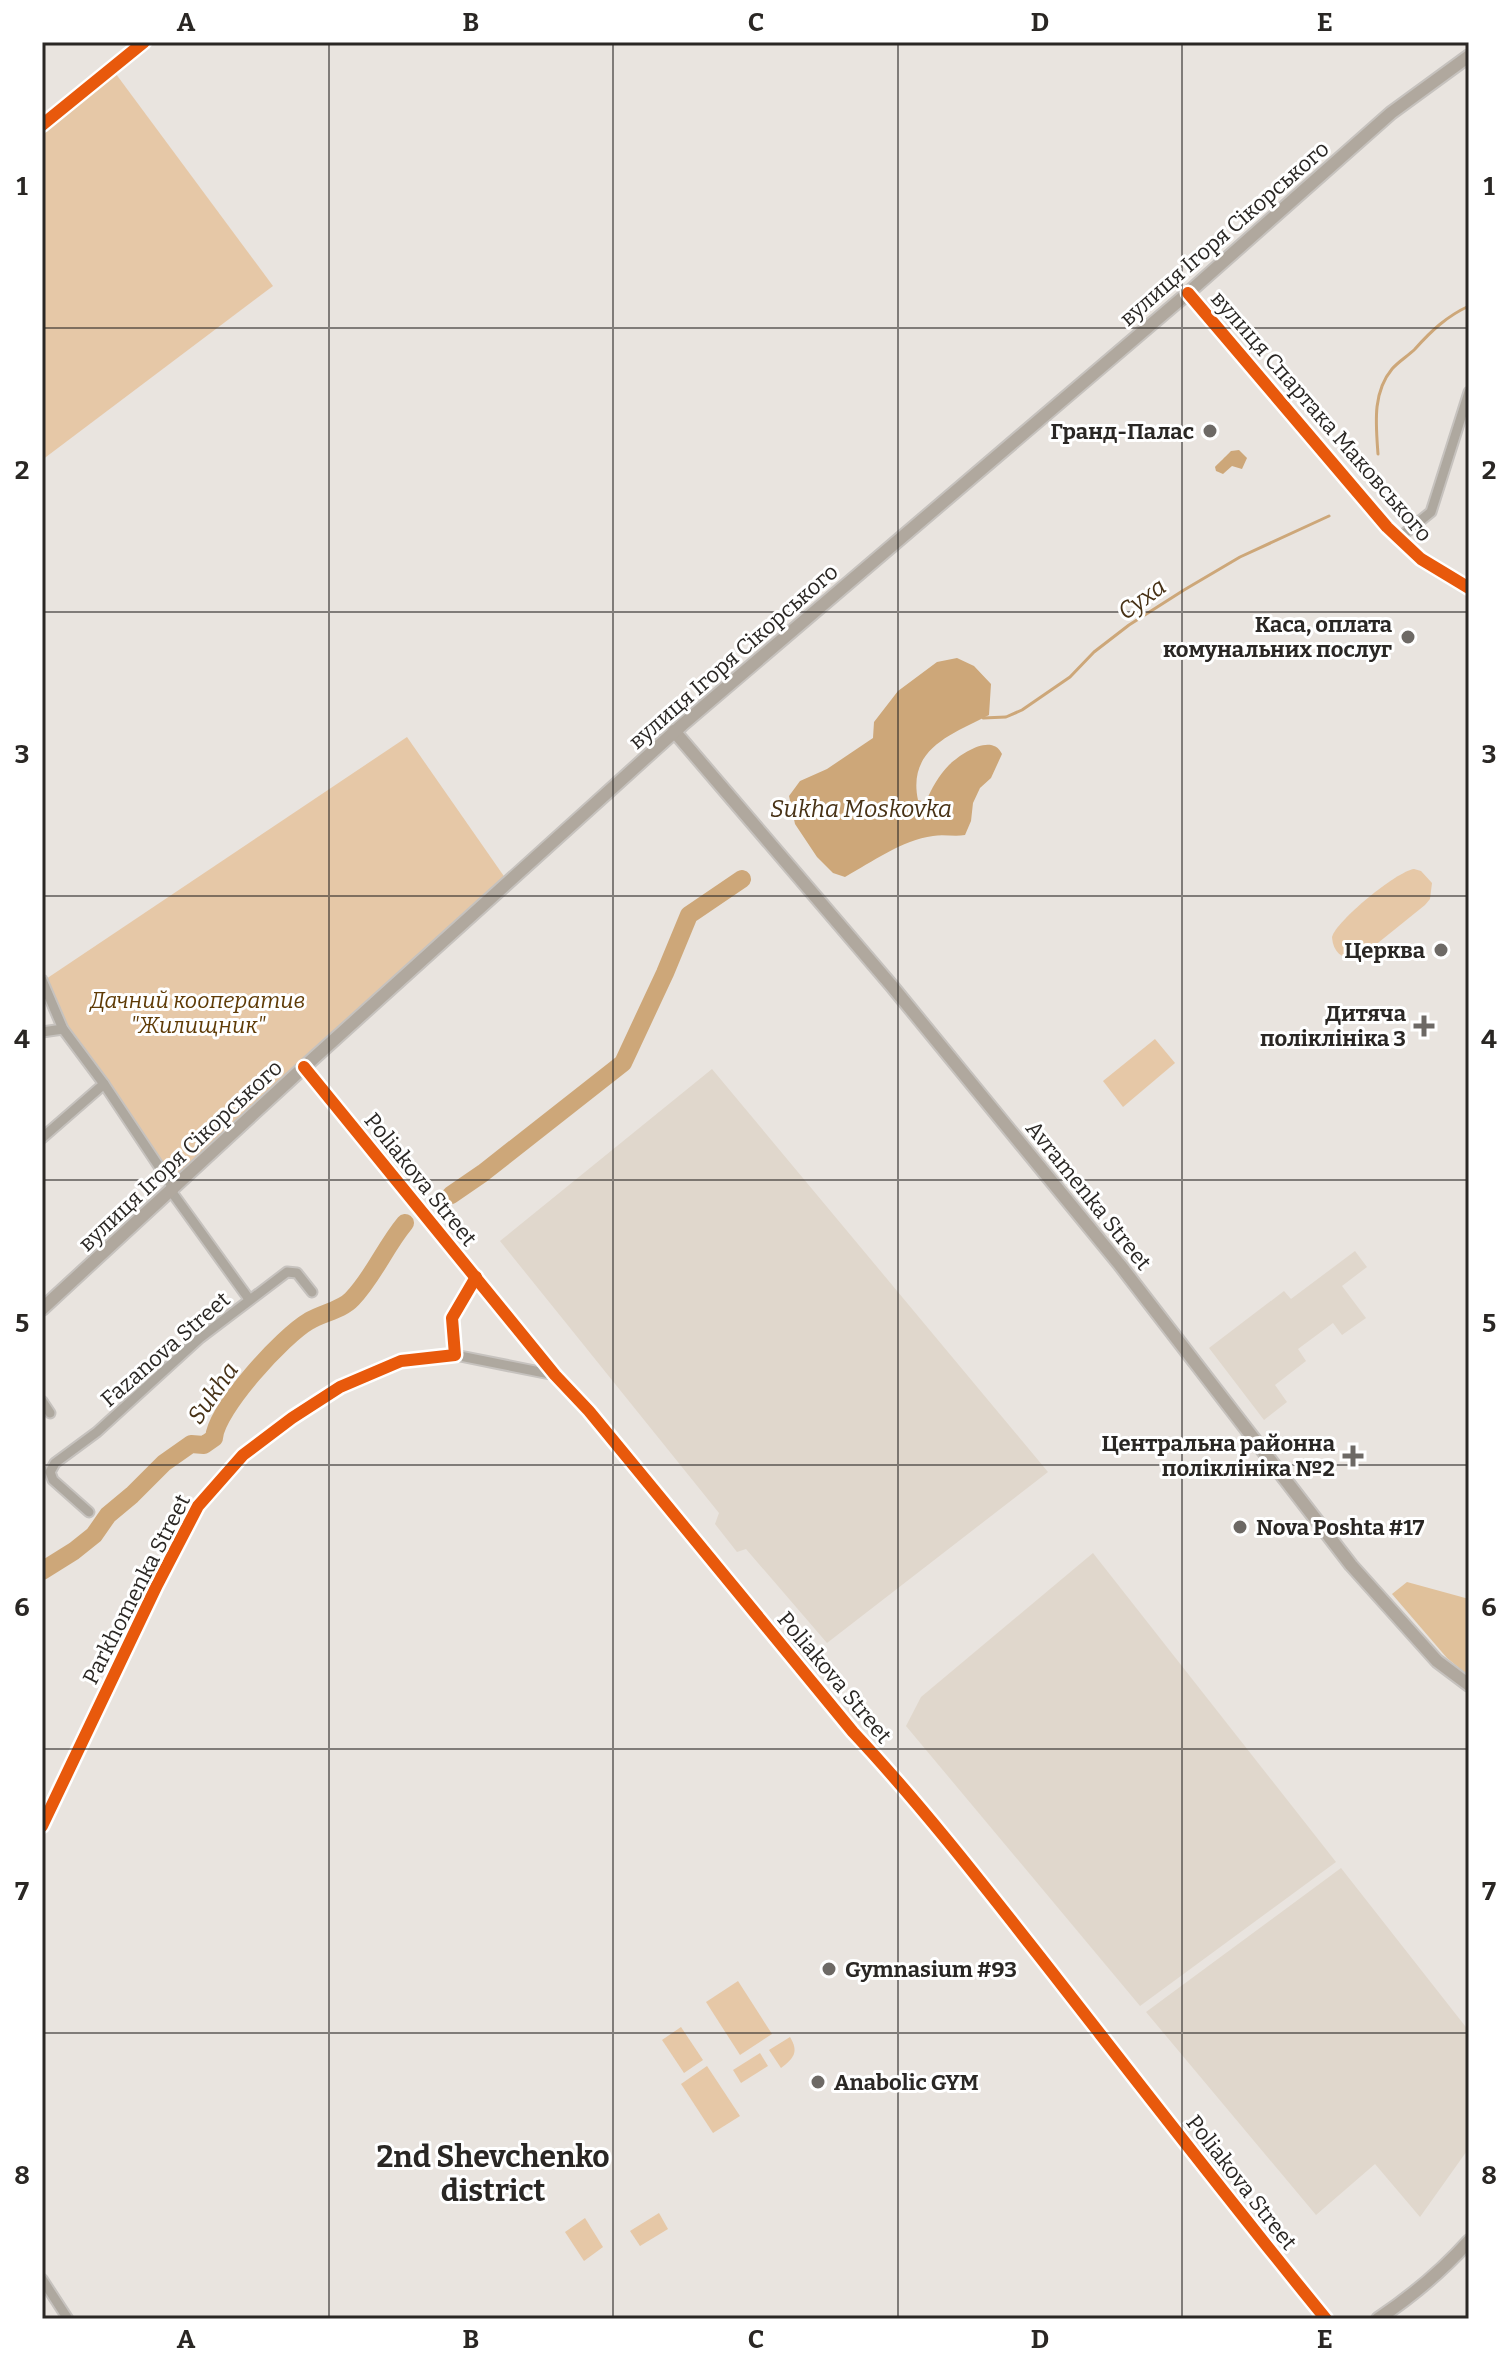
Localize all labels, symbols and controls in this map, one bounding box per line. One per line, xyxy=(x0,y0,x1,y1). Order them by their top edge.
text: A xyxy=(177,7,196,38)
text: B xyxy=(463,7,479,38)
text: C xyxy=(748,7,764,38)
text: D xyxy=(1031,7,1049,38)
text: E xyxy=(1317,7,1333,38)
street label: вулиця Ігоря Сікорського xyxy=(1114,135,1335,332)
text: 1 xyxy=(16,171,28,202)
text: 1 xyxy=(1483,171,1495,202)
street label: вулиця Спартака Маковського xyxy=(1205,285,1438,547)
place label: Гранд-Палас xyxy=(1050,418,1194,445)
marker: Гранд-Палас xyxy=(1201,422,1219,440)
text: 2 xyxy=(15,455,29,486)
text: 2 xyxy=(1482,455,1496,486)
street label: вулиця Ігоря Сікорського xyxy=(623,558,844,755)
water label: Суха xyxy=(1113,572,1171,626)
place label: Каса, оплата комунальних послуг xyxy=(1163,611,1393,663)
marker: Каса, оплата комунальних послуг xyxy=(1399,628,1417,646)
text: 3 xyxy=(15,739,29,770)
text: 3 xyxy=(1482,739,1496,770)
water label: Sukha Moskovka xyxy=(770,795,952,823)
place label: Церква xyxy=(1344,937,1426,964)
marker: Церква xyxy=(1432,941,1450,959)
park label: Дачний кооператив "Жилищник" xyxy=(89,987,305,1039)
place label: Дитяча поліклініка 3 xyxy=(1260,1000,1407,1052)
marker: Дитяча поліклініка 3 xyxy=(1413,1015,1435,1037)
text: 4 xyxy=(14,1024,30,1055)
text: 4 xyxy=(1481,1024,1497,1055)
street label: вулиця Ігоря Сікорського xyxy=(73,1054,288,1257)
street label: Poliakova Street xyxy=(359,1107,483,1251)
street label: Avramenka Street xyxy=(1020,1115,1157,1275)
street label: Fazanova Street xyxy=(95,1286,235,1413)
text: 5 xyxy=(15,1308,29,1339)
text: 5 xyxy=(1482,1308,1496,1339)
water label: Sukha xyxy=(182,1357,244,1429)
place label: Центральна районна поліклініка №2 xyxy=(1101,1430,1336,1482)
marker: Центральна районна поліклініка №2 xyxy=(1342,1445,1364,1467)
street label: Parkhomenka Street xyxy=(77,1490,196,1689)
place label: Nova Poshta #17 xyxy=(1256,1514,1425,1541)
marker: Nova Poshta #17 xyxy=(1231,1518,1249,1536)
text: 6 xyxy=(14,1592,30,1623)
text: 6 xyxy=(1481,1592,1497,1623)
street label: Poliakova Street xyxy=(772,1606,898,1749)
text: 7 xyxy=(15,1876,29,1907)
text: 7 xyxy=(1482,1876,1496,1907)
place label: Gymnasium #93 xyxy=(845,1956,1017,1983)
marker: Gymnasium #93 xyxy=(820,1960,838,1978)
place label: Anabolic GYM xyxy=(834,2069,979,2096)
marker: Anabolic GYM xyxy=(809,2073,827,2091)
street label: Poliakova Street xyxy=(1181,2110,1303,2255)
district label: 2nd Shevchenko district xyxy=(376,2139,610,2209)
text: 8 xyxy=(14,2160,30,2191)
text: 8 xyxy=(1481,2160,1497,2191)
text: A xyxy=(177,2324,196,2355)
text: B xyxy=(463,2324,479,2355)
text: C xyxy=(748,2324,764,2355)
text: D xyxy=(1031,2324,1049,2355)
text: E xyxy=(1317,2324,1333,2355)

